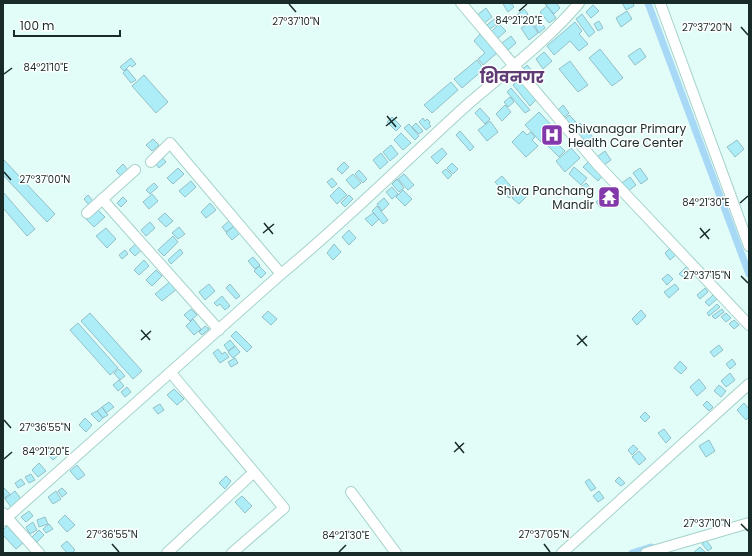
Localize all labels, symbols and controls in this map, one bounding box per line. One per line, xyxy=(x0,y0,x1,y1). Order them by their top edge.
scale bar xyxy=(14,12,120,38)
text: 84°21'20"E xyxy=(495,13,543,28)
text: 27°37'10"N xyxy=(272,14,320,29)
text: 100 m xyxy=(20,17,54,34)
text: 27°37'20"N xyxy=(682,20,732,35)
text: 84°21'10"E xyxy=(24,60,68,75)
district label: शिवनगर xyxy=(479,66,545,89)
place label: Shivanagar Primary Health Care Center xyxy=(568,120,687,151)
hospital icon: Shivanagar Primary Health Care Center xyxy=(539,122,565,148)
text: 27°37'00"N xyxy=(20,172,70,187)
place label: Shiva Panchang Mandir xyxy=(497,182,595,213)
temple icon: Shiva Panchang Mandir xyxy=(596,184,622,210)
text: 84°21'30"E xyxy=(682,195,730,210)
text: 27°37'15"N xyxy=(683,268,731,283)
text: 27°36'55"N xyxy=(19,420,71,435)
text: 84°21'20"E xyxy=(22,444,70,459)
text: 27°37'10"N xyxy=(683,516,731,531)
text: 27°36'55"N xyxy=(86,527,138,542)
text: 27°37'05"N xyxy=(519,527,569,542)
text: 84°21'30"E xyxy=(322,528,370,543)

